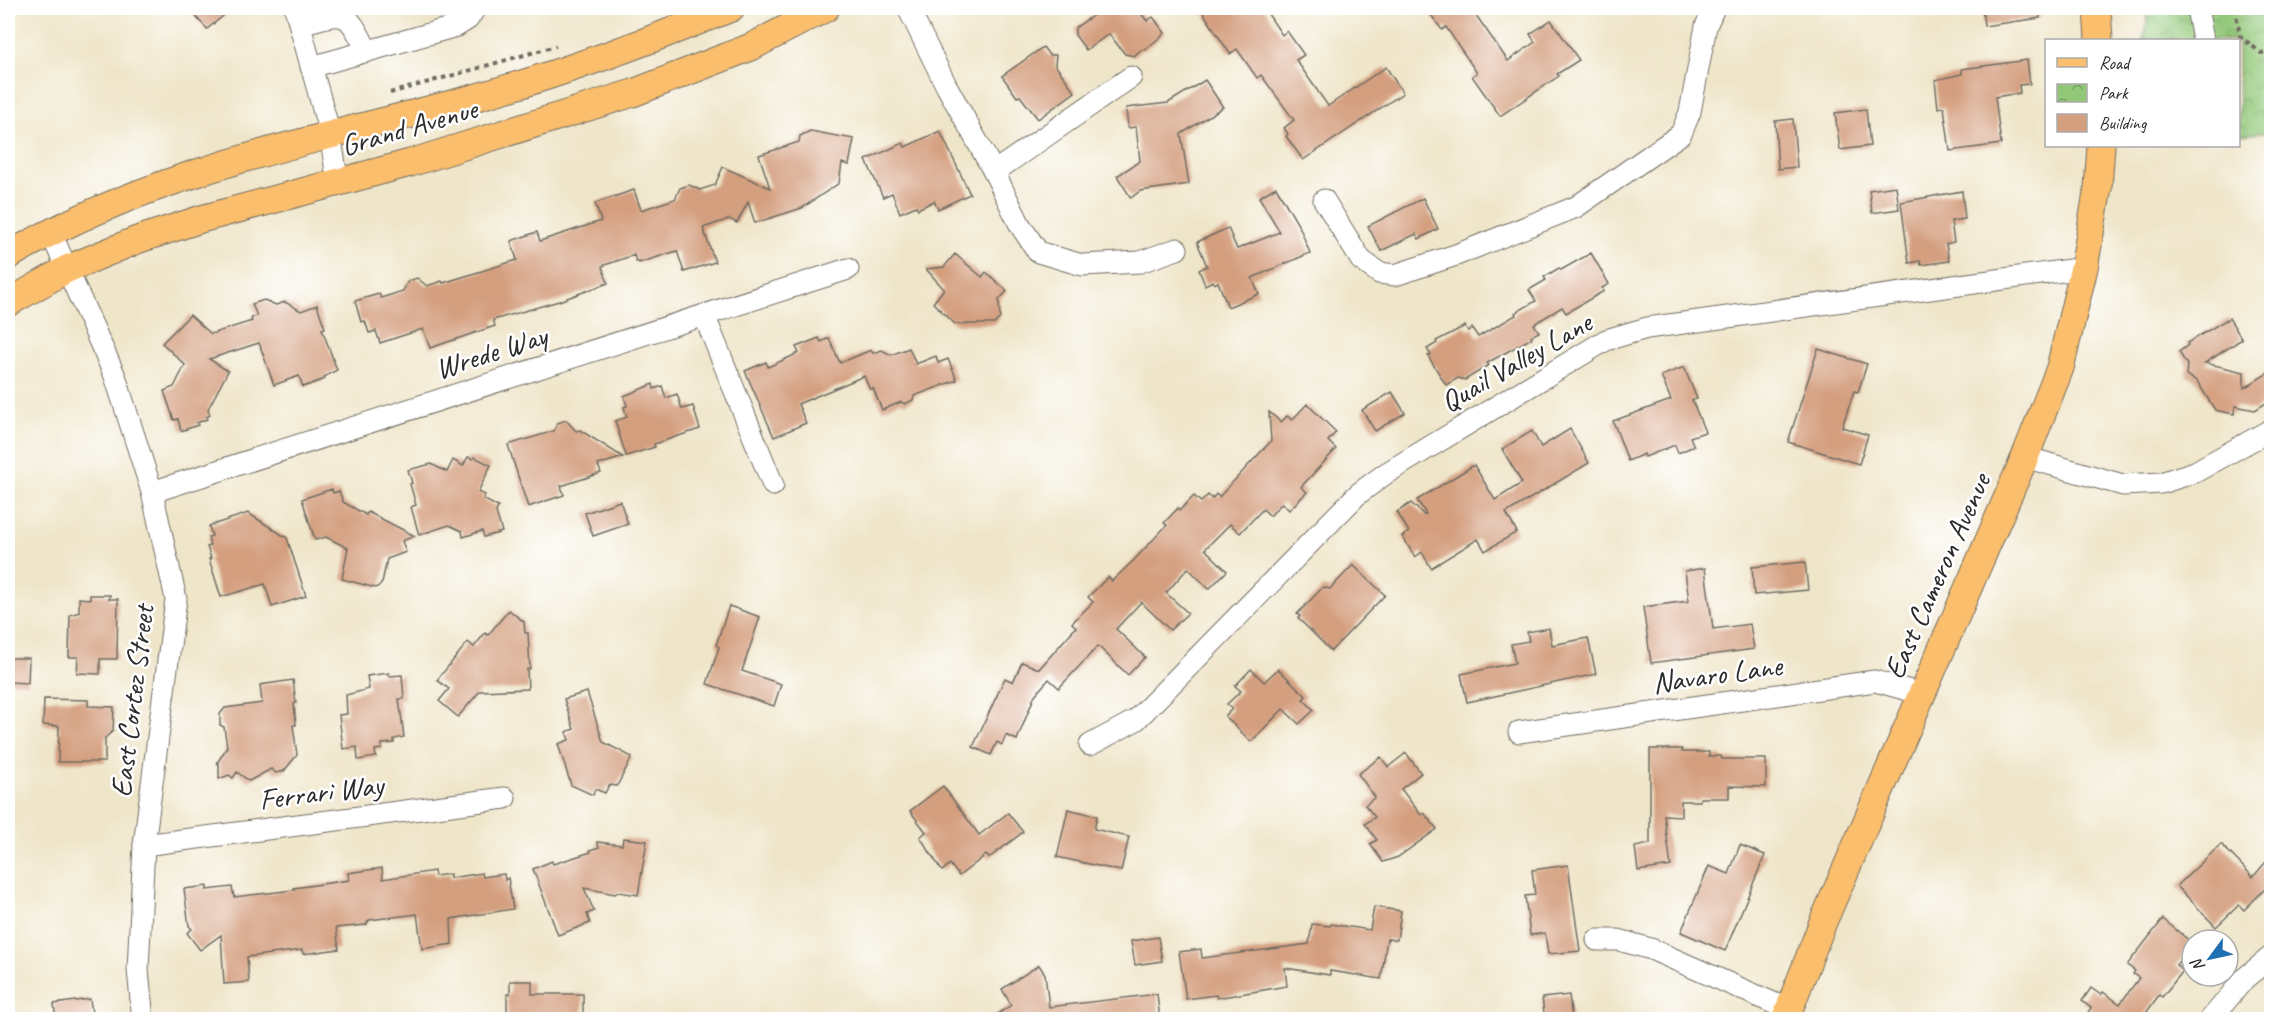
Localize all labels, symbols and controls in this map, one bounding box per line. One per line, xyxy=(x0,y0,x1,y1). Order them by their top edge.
legend xyxy=(2045,39,2240,147)
text: Road xyxy=(2099,52,2132,74)
text: Park xyxy=(2099,82,2129,104)
street label: Grand Avenue xyxy=(337,89,484,165)
text: Building xyxy=(2099,112,2148,134)
street label: Quail Valley Lane xyxy=(1434,302,1600,421)
street label: Wrede Way xyxy=(430,315,554,388)
street label: East Cameron Avenue xyxy=(1875,466,2000,684)
street label: East Cortez Street xyxy=(101,600,163,799)
street label: Navaro Lane xyxy=(1650,646,1786,702)
street label: Ferrari Way xyxy=(257,765,388,818)
north arrow xyxy=(2180,928,2240,988)
text: N xyxy=(2185,953,2209,975)

